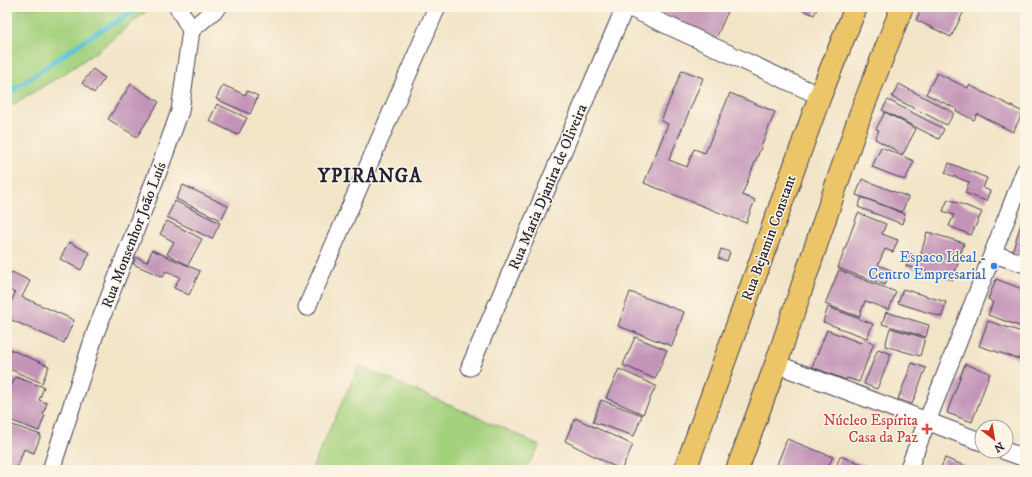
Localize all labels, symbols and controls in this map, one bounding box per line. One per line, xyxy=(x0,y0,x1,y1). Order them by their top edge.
street label: Rua Maria Djanira de Oliveira xyxy=(504,101,592,273)
street label: Rua Monsenhor João Luís xyxy=(97,159,171,311)
district label: YPIRANGA xyxy=(317,165,422,188)
street label: Rua Bejamin Constant xyxy=(737,172,801,304)
place label: Espaco Ideal - Centro Empresarial xyxy=(868,248,986,284)
marker: Espaco Ideal - Centro Empresarial xyxy=(989,261,999,271)
place label: Núcleo Espírita Casa da Paz xyxy=(824,411,919,447)
north arrow xyxy=(974,419,1014,459)
marker: Núcleo Espírita Casa da Paz xyxy=(921,423,933,435)
text: N xyxy=(991,438,1006,455)

